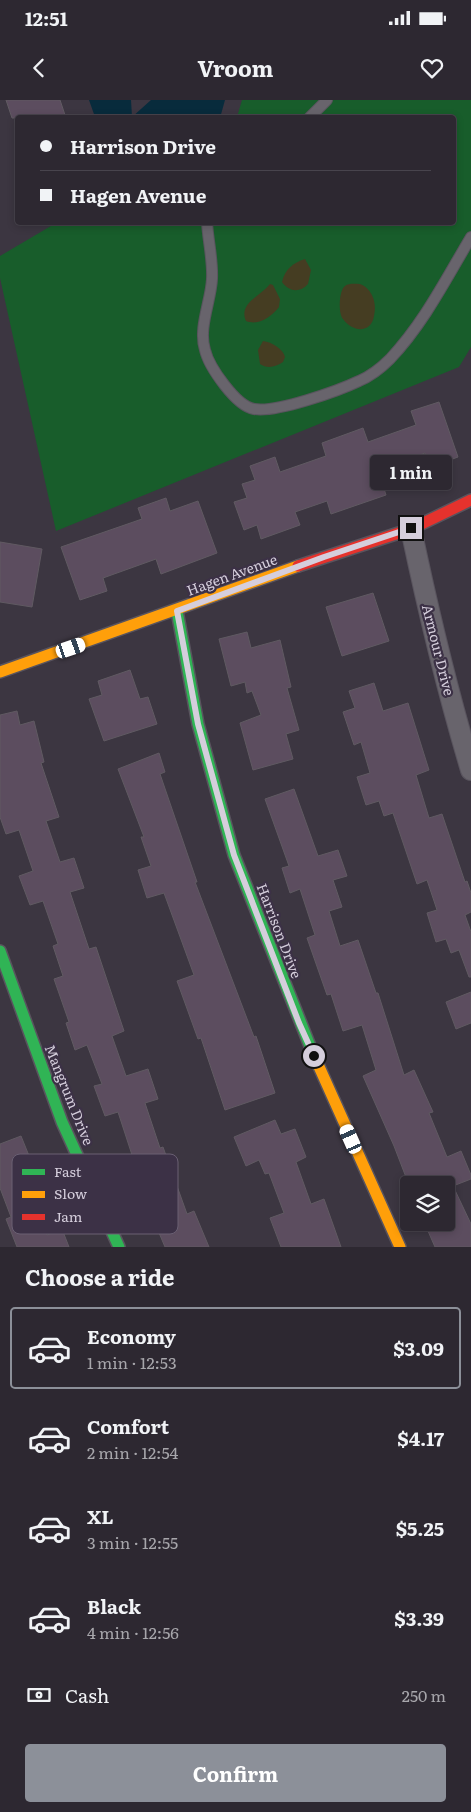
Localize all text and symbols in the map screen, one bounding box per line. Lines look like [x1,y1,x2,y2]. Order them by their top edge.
text: 12:51 [25,4,68,32]
text: Vroom [197,51,274,84]
icon: back [25,54,53,82]
icon: heart [418,54,446,82]
text: Harrison Drive [70,132,216,160]
text: Hagen Avenue [70,181,206,209]
callout: 1 min [370,456,452,490]
text: 1 min [390,460,432,484]
route end [400,517,422,539]
street label: Hagen Avenue [184,548,280,600]
street label: Armour Drive [418,602,460,697]
car [54,636,87,660]
street label: Harrison Drive [253,880,307,981]
street label: Mangrum Drive [41,1041,99,1148]
route start [303,1045,325,1067]
car [338,1122,363,1156]
legend [12,1154,178,1234]
text: Fast [54,1161,82,1181]
map controls [400,1176,455,1231]
button: layers [400,1176,455,1231]
text: Slow [54,1183,87,1203]
text: Jam [54,1206,83,1226]
text: Choose a ride [25,1260,174,1293]
text: Economy [87,1322,176,1350]
icon: car [27,1326,72,1371]
text: $3.09 [393,1334,444,1362]
text: 1 min · 12:53 [87,1350,177,1374]
text: Comfort [87,1412,169,1440]
icon: car [27,1416,72,1461]
text: $4.17 [397,1424,444,1452]
text: 2 min · 12:54 [87,1440,178,1464]
text: XL [87,1502,114,1530]
icon: car [27,1506,72,1551]
text: $5.25 [396,1514,444,1542]
text: 3 min · 12:55 [87,1530,178,1554]
text: Black [87,1592,141,1620]
icon: car [27,1596,72,1641]
text: $3.39 [394,1604,444,1632]
text: 4 min · 12:56 [87,1620,179,1644]
icon: cash [25,1681,53,1709]
text: Cash [65,1681,109,1709]
text: 250 m [402,1683,446,1707]
button: Confirm [25,1744,446,1802]

